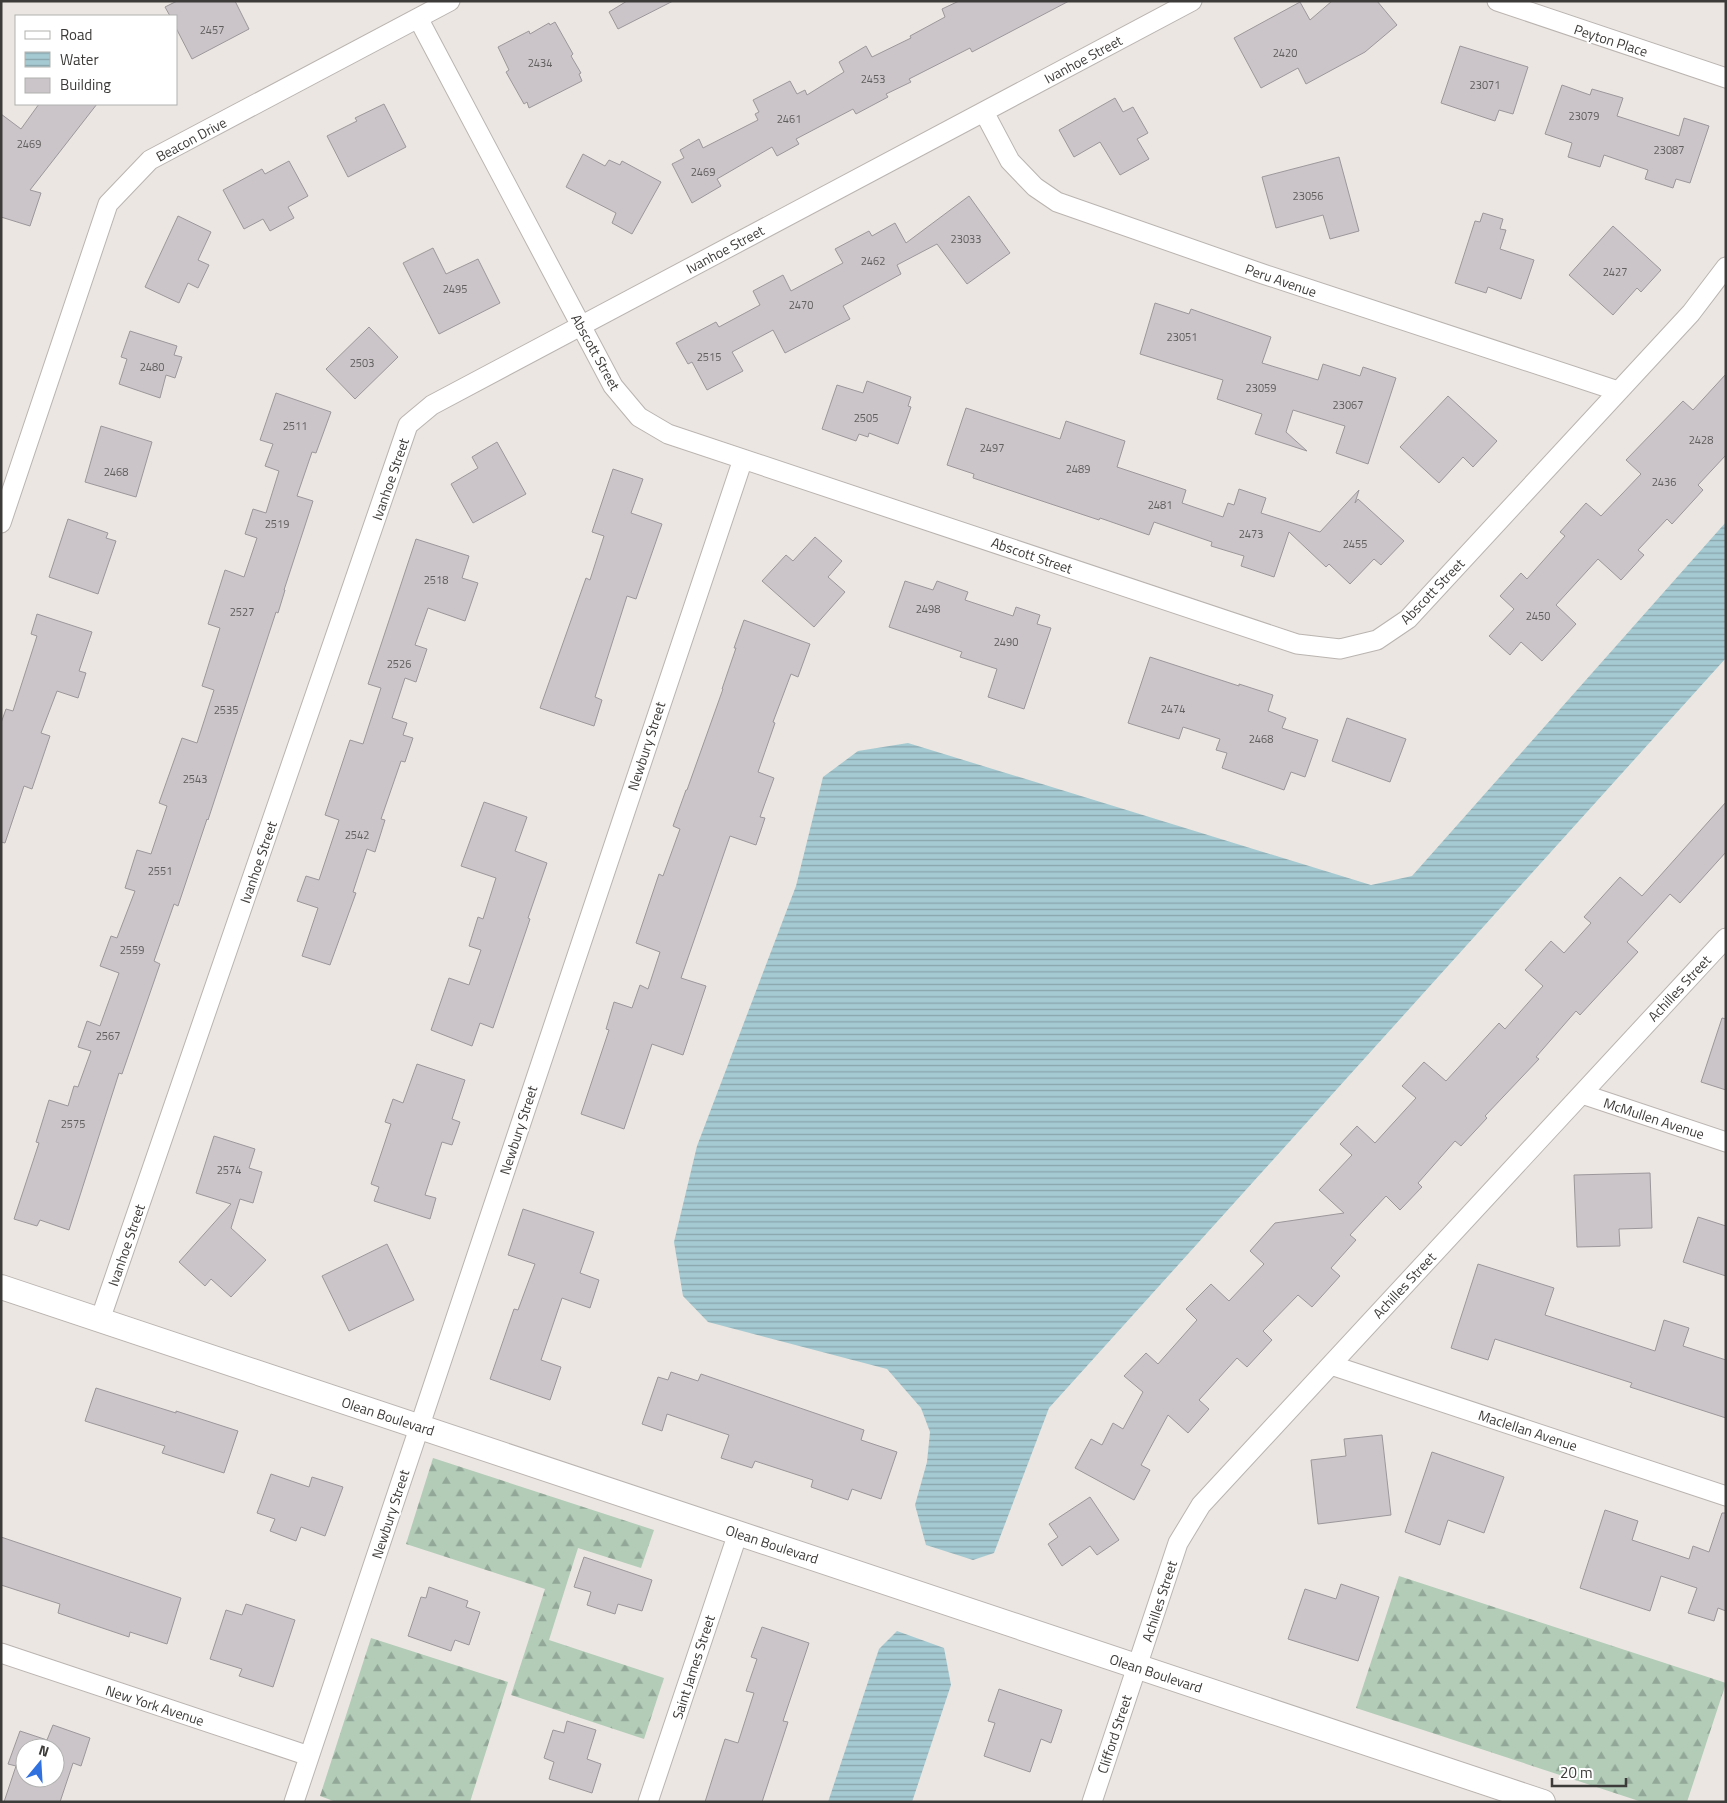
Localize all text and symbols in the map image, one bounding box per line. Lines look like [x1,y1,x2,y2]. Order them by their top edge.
legend [15,15,178,105]
street label: Peyton Place [1571,18,1651,62]
house number: 2457 [200,22,224,38]
text: Road [60,23,92,46]
street label: Ivanhoe Street [1040,30,1126,88]
house number: 2420 [1273,45,1297,61]
text: Water [60,48,99,71]
house number: 2434 [528,55,552,71]
house number: 2453 [861,71,885,87]
text: Building [60,73,111,96]
house number: 23071 [1470,77,1500,93]
house number: 23079 [1569,108,1599,124]
house number: 2461 [777,111,801,127]
street label: Beacon Drive [152,112,230,166]
house number: 2469 [17,136,41,152]
house number: 23087 [1654,142,1684,158]
house number: 2469 [691,164,715,180]
house number: 23056 [1293,188,1323,204]
street label: Ivanhoe Street [682,220,768,278]
house number: 23033 [951,231,981,247]
house number: 2462 [861,253,885,269]
street label: Peru Avenue [1242,258,1320,302]
house number: 2427 [1603,264,1627,280]
house number: 2495 [443,281,467,297]
house number: 2470 [789,297,813,313]
street label: Abscott Street [566,310,626,394]
house number: 23051 [1167,329,1197,345]
house number: 2515 [697,349,721,365]
house number: 2503 [350,355,374,371]
house number: 2480 [140,359,164,375]
house number: 23059 [1246,380,1276,396]
house number: 23067 [1333,397,1363,413]
house number: 2505 [854,410,878,426]
house number: 2511 [283,418,307,434]
house number: 2428 [1689,432,1713,448]
street label: Ivanhoe Street [366,435,414,523]
house number: 2497 [980,440,1004,456]
house number: 2489 [1066,461,1090,477]
house number: 2468 [104,464,128,480]
house number: 2436 [1652,474,1676,490]
house number: 2481 [1148,497,1172,513]
house number: 2519 [265,516,289,532]
house number: 2473 [1239,526,1263,542]
street label: Abscott Street [989,531,1075,579]
house number: 2455 [1343,536,1367,552]
street label: Abscott Street [1395,553,1469,629]
house number: 2518 [424,572,448,588]
house number: 2498 [916,601,940,617]
house number: 2527 [230,604,254,620]
house number: 2450 [1526,608,1550,624]
house number: 2490 [994,634,1018,650]
house number: 2526 [387,656,411,672]
street label: Newbury Street [622,699,670,793]
house number: 2474 [1161,701,1185,717]
house number: 2535 [214,702,238,718]
house number: 2468 [1249,731,1273,747]
house number: 2543 [183,771,207,787]
street label: Ivanhoe Street [234,818,282,906]
house number: 2542 [345,827,369,843]
house number: 2551 [148,863,172,879]
house number: 2559 [120,942,144,958]
street label: Achilles Street [1643,950,1715,1026]
house number: 2567 [96,1028,120,1044]
street label: Newbury Street [494,1083,542,1177]
street label: McMullen Avenue [1601,1092,1707,1144]
house number: 2575 [61,1116,85,1132]
house number: 2574 [217,1162,241,1178]
street label: Ivanhoe Street [102,1201,150,1289]
street label: Achilles Street [1368,1247,1440,1323]
street label: Olean Boulevard [339,1391,437,1441]
street label: Maclellan Avenue [1476,1404,1580,1456]
street label: Newbury Street [366,1467,414,1561]
street label: Olean Boulevard [723,1519,821,1569]
street label: Achilles Street [1136,1558,1182,1644]
street label: Saint James Street [666,1612,720,1722]
street label: Olean Boulevard [1107,1648,1205,1698]
street label: New York Avenue [103,1679,207,1731]
street label: Clifford Street [1091,1692,1137,1776]
north arrow [15,1738,65,1788]
text: N [36,1739,52,1762]
scale bar [1552,1756,1626,1788]
text: 20 m [1560,1761,1593,1784]

